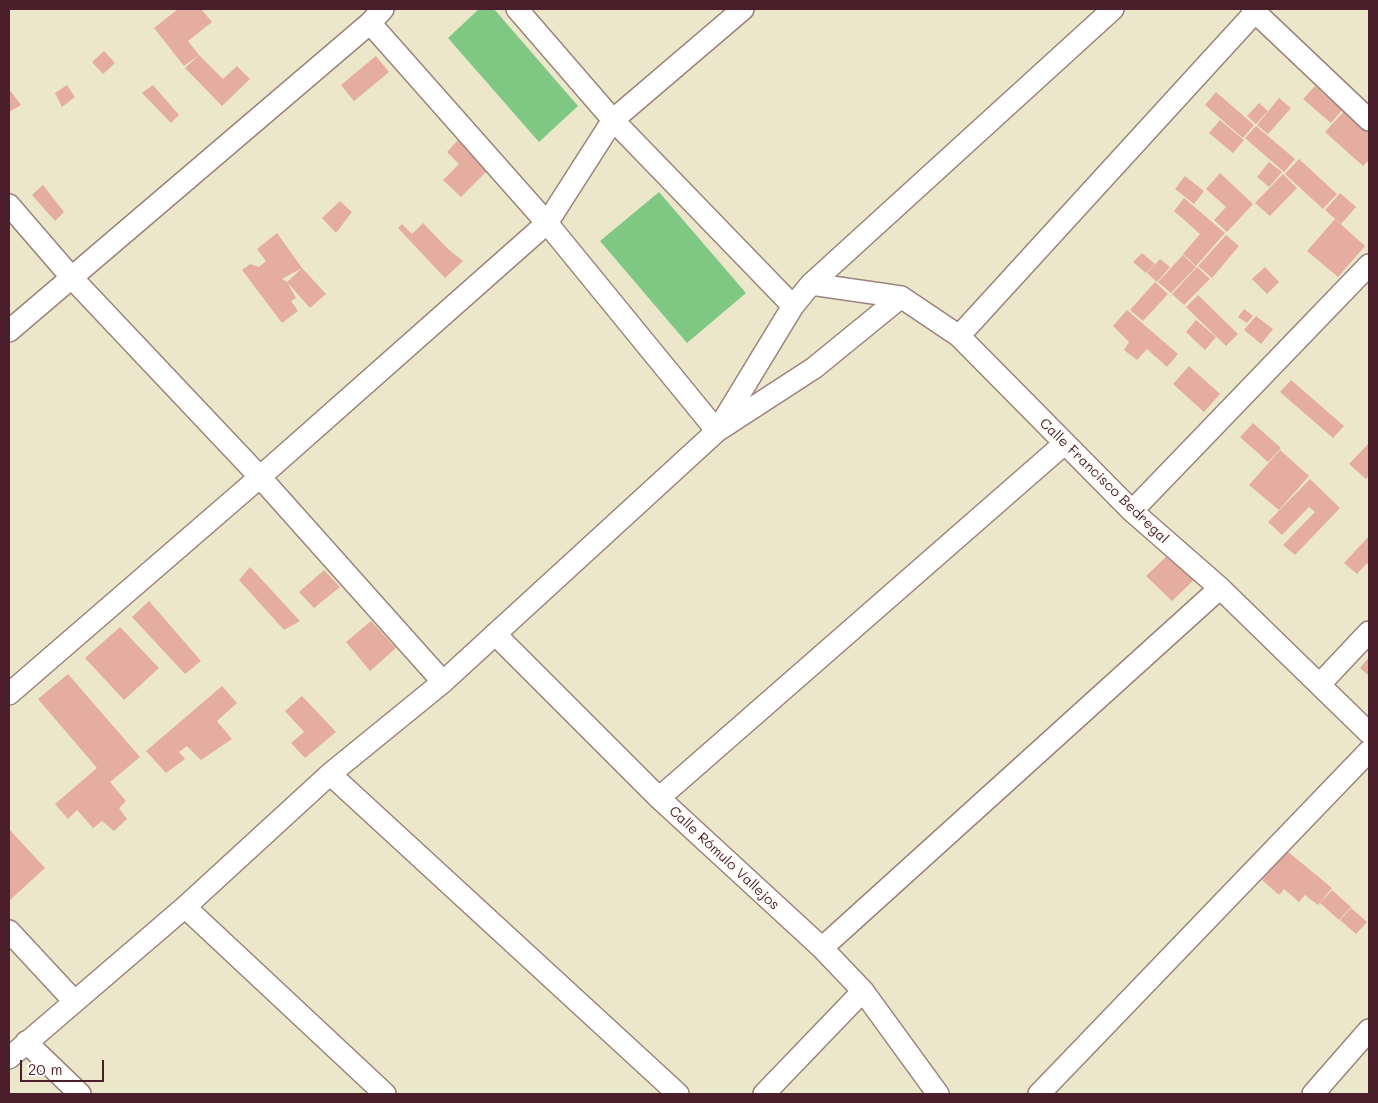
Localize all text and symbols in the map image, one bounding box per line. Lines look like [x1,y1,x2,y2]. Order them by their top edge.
street label: Calle Francisco Bedregal [1036,415,1172,547]
street label: Calle Rómulo Vallejos [665,803,783,913]
scale bar [22,1050,106,1082]
text: 20 m [28,1059,62,1079]

